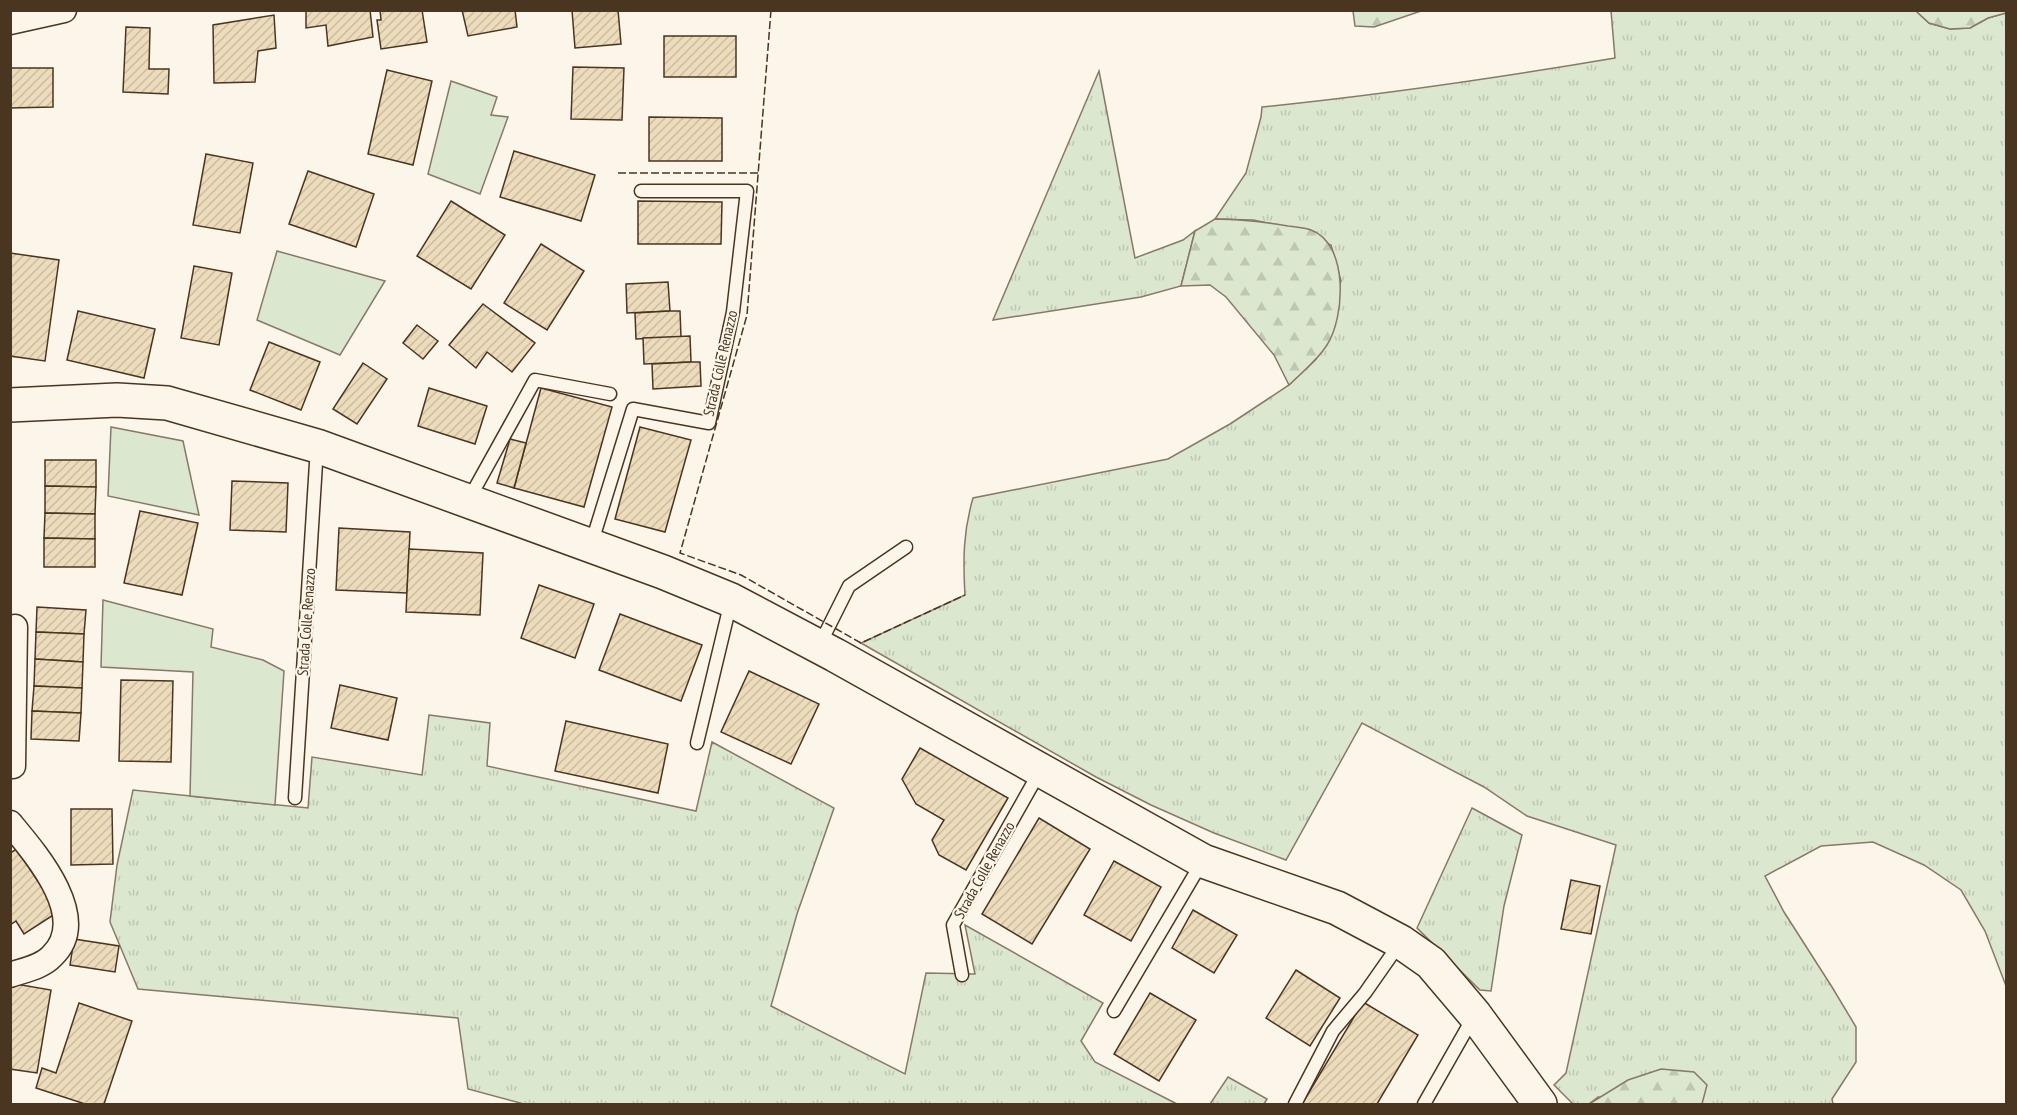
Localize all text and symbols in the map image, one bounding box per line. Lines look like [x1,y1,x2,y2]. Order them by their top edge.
street label: Strada Colle Renazzo [699,308,741,418]
street label: Strada Colle Renazzo [293,567,319,677]
street label: Strada Colle Renazzo [949,818,1019,922]

